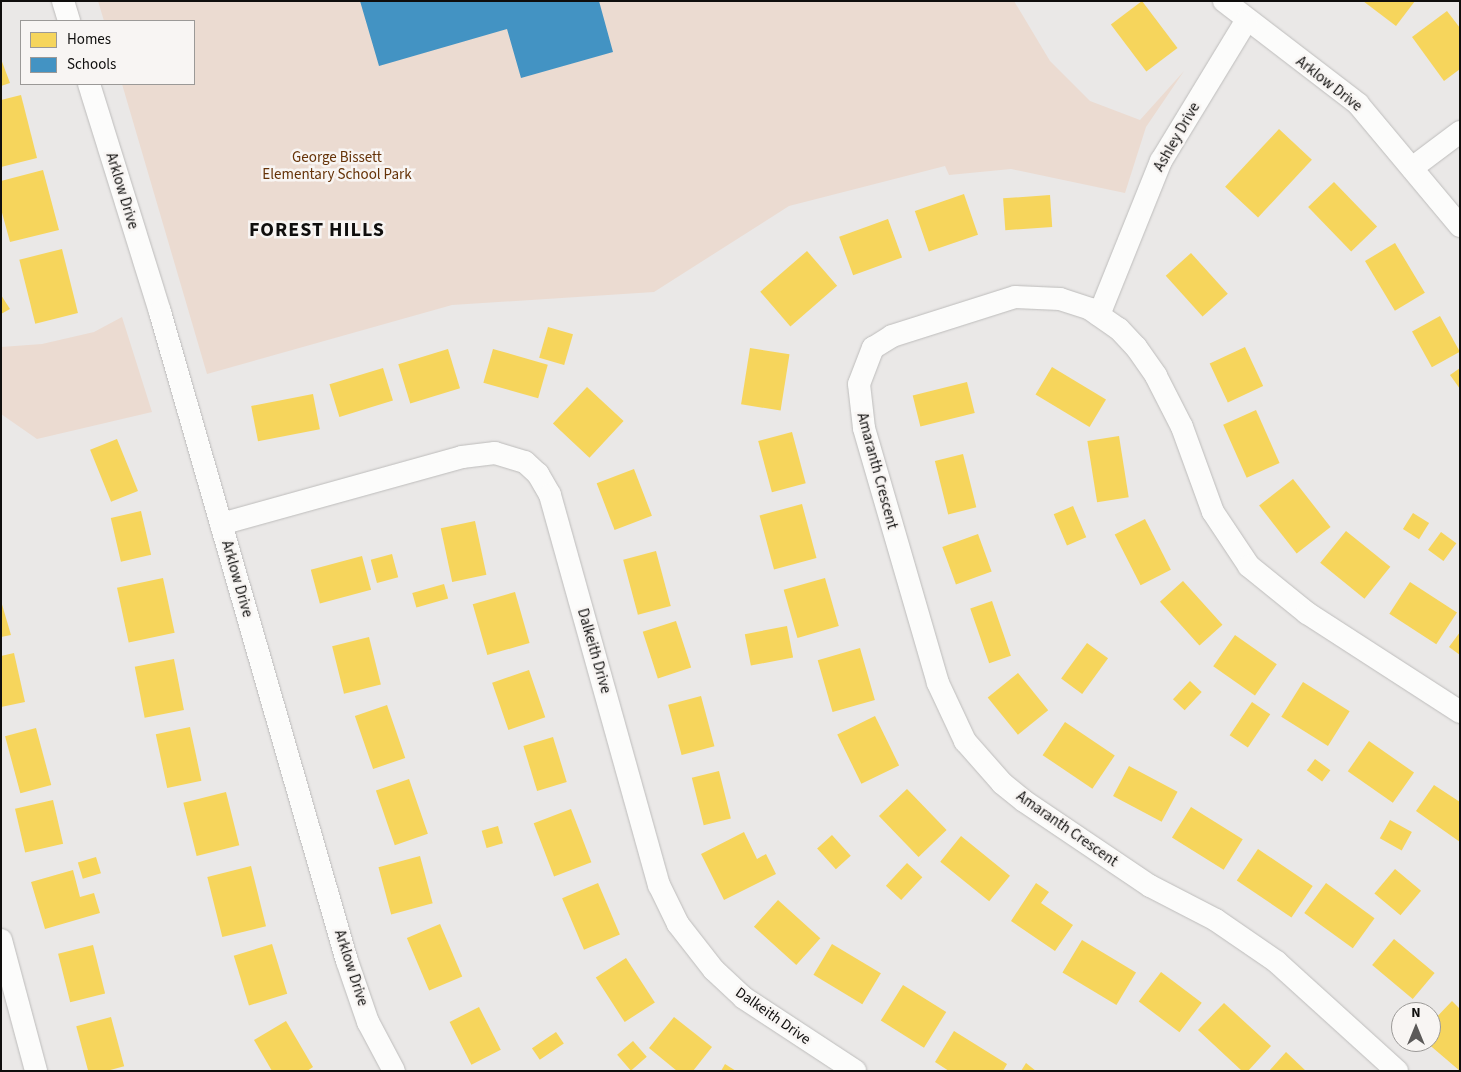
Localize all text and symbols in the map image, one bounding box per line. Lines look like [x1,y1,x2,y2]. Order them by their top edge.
legend [20,20,195,85]
text: Homes [67,29,111,50]
street label: Arklow Drive [1292,53,1366,115]
text: Schools [67,54,116,75]
street label: Ashley Drive [1150,99,1204,175]
park label: George Bissett Elementary School Park [262,148,412,183]
street label: Arklow Drive [102,151,142,231]
district label: FOREST HILLS [248,218,386,242]
street label: Amaranth Crescent [853,411,901,531]
street label: Arklow Drive [217,539,257,619]
street label: Dalkeith Drive [573,606,615,696]
street label: Amaranth Crescent [1013,787,1121,871]
street label: Arklow Drive [330,928,372,1008]
street label: Dalkeith Drive [732,983,814,1049]
north arrow [1391,1002,1441,1052]
text: N [1411,1003,1421,1023]

